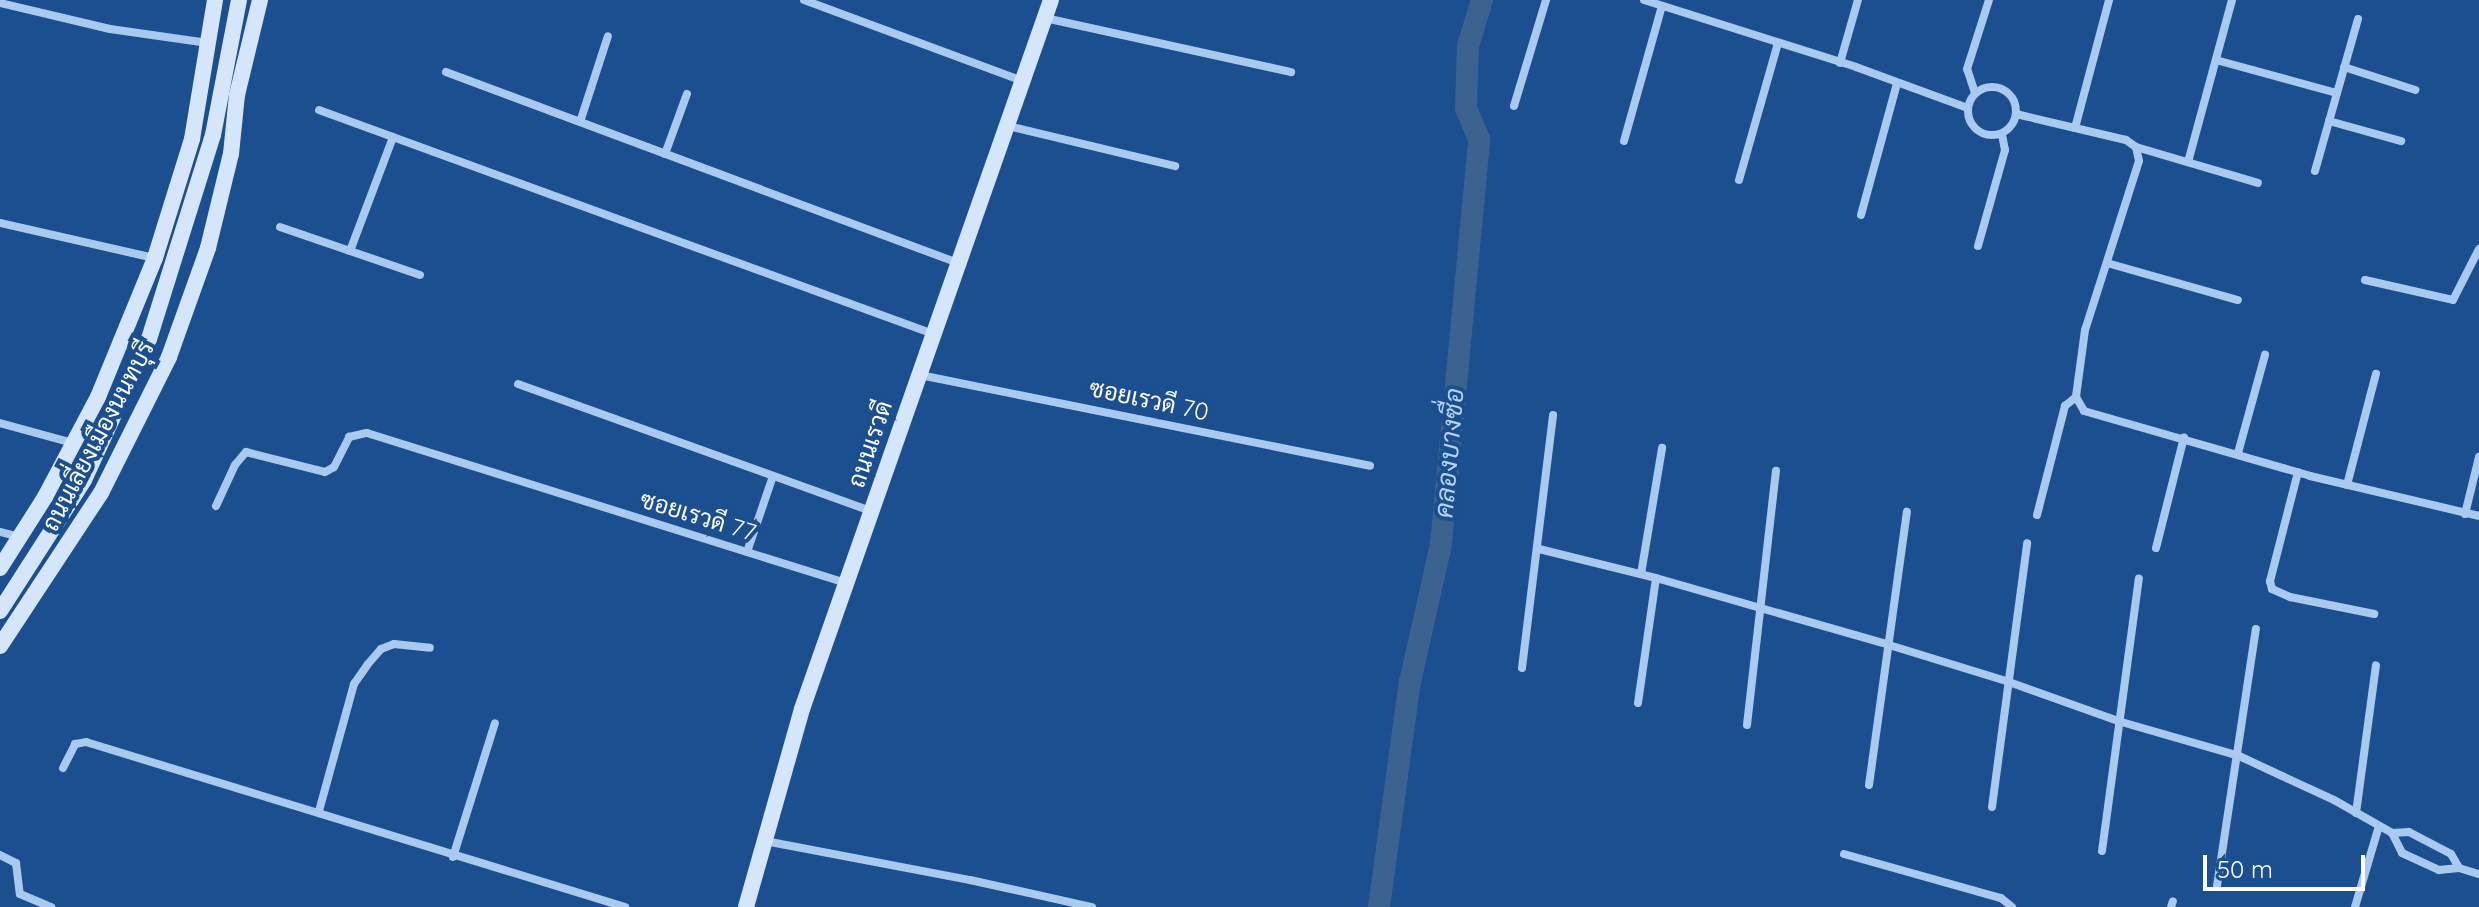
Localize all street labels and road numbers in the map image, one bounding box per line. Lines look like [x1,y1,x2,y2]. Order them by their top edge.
street label: ถนนเลี่ยงเมืองนนทบุรี [36,336,160,536]
street label: ซอยเรวดี 70 [1087,373,1211,427]
street label: ถนนเรวดี [842,397,898,491]
street label: ซอยเรวดี 77 [637,485,759,547]

